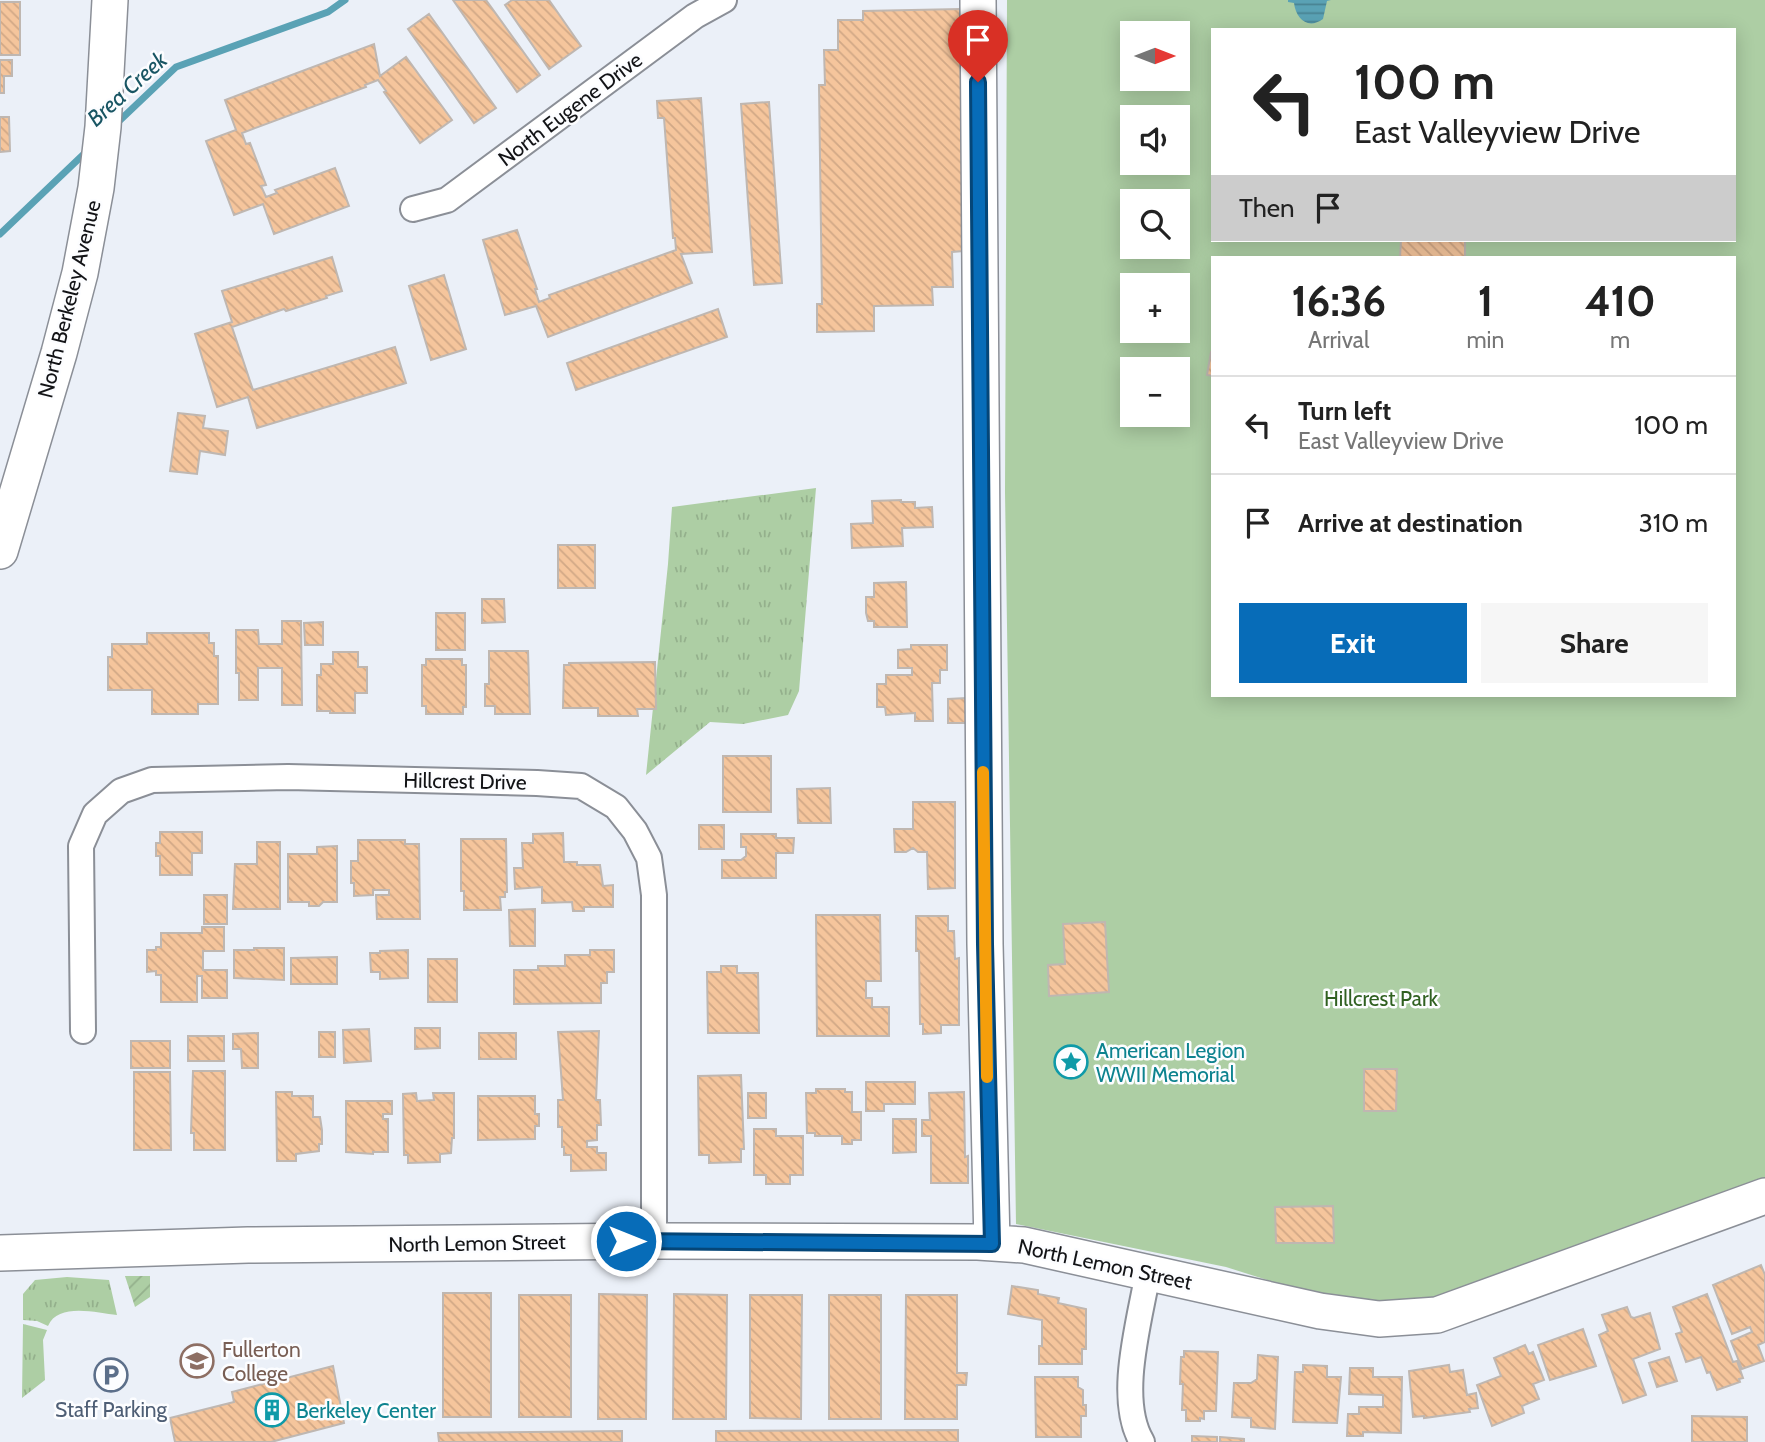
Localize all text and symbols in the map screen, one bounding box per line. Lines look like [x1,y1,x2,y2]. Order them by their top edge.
pin [948,10,1008,82]
icon: arrive [959,21,997,59]
north arrow [1120,21,1190,91]
map controls [1120,21,1190,427]
water label: Brea Creek [81,45,174,132]
street label: North Eugene Drive [493,47,647,171]
text: 100 m [1354,52,1495,111]
icon: left [1239,56,1330,147]
button: sound [1120,105,1190,175]
text: East Valleyview Drive [1354,112,1640,151]
button: search [1120,189,1190,259]
icon: arrive [1309,189,1347,227]
text: Then [1239,192,1295,224]
street label: North Berkeley Avenue [32,197,106,400]
button: + [1120,273,1190,343]
text: 16:36 [1291,275,1386,327]
text: 1 [1478,275,1493,327]
text: 410 [1585,275,1656,327]
text: Arrival [1308,326,1369,354]
text: min [1466,326,1504,354]
text: m [1610,326,1630,354]
button: − [1120,357,1190,427]
text: Turn left [1298,395,1391,427]
icon: left [1239,406,1277,444]
text: 100 m [1635,409,1708,441]
text: East Valleyview Drive [1298,427,1504,455]
icon: arrive [1239,504,1277,542]
text: Arrive at destination [1298,507,1523,539]
text: 310 m [1639,507,1708,539]
button: Exit [1239,603,1467,683]
button: Share [1481,603,1708,683]
street label: Hillcrest Drive [403,767,527,795]
park label: Hillcrest Park [1324,986,1439,1011]
place label: American Legion WWII Memorial [1096,1038,1245,1087]
place icon: American Legion WWII Memorial [1052,1043,1090,1081]
position arrow [589,1204,663,1278]
street label: North Lemon Street [388,1229,566,1257]
street label: North Lemon Street [1016,1233,1194,1295]
place label: Fullerton College [222,1337,301,1386]
school or university icon: Fullerton College [178,1342,216,1380]
parking icon: Staff Parking [92,1356,130,1394]
building icon: Berkeley Center [253,1391,291,1429]
place label: Staff Parking [55,1397,168,1422]
place label: Berkeley Center [296,1398,436,1423]

